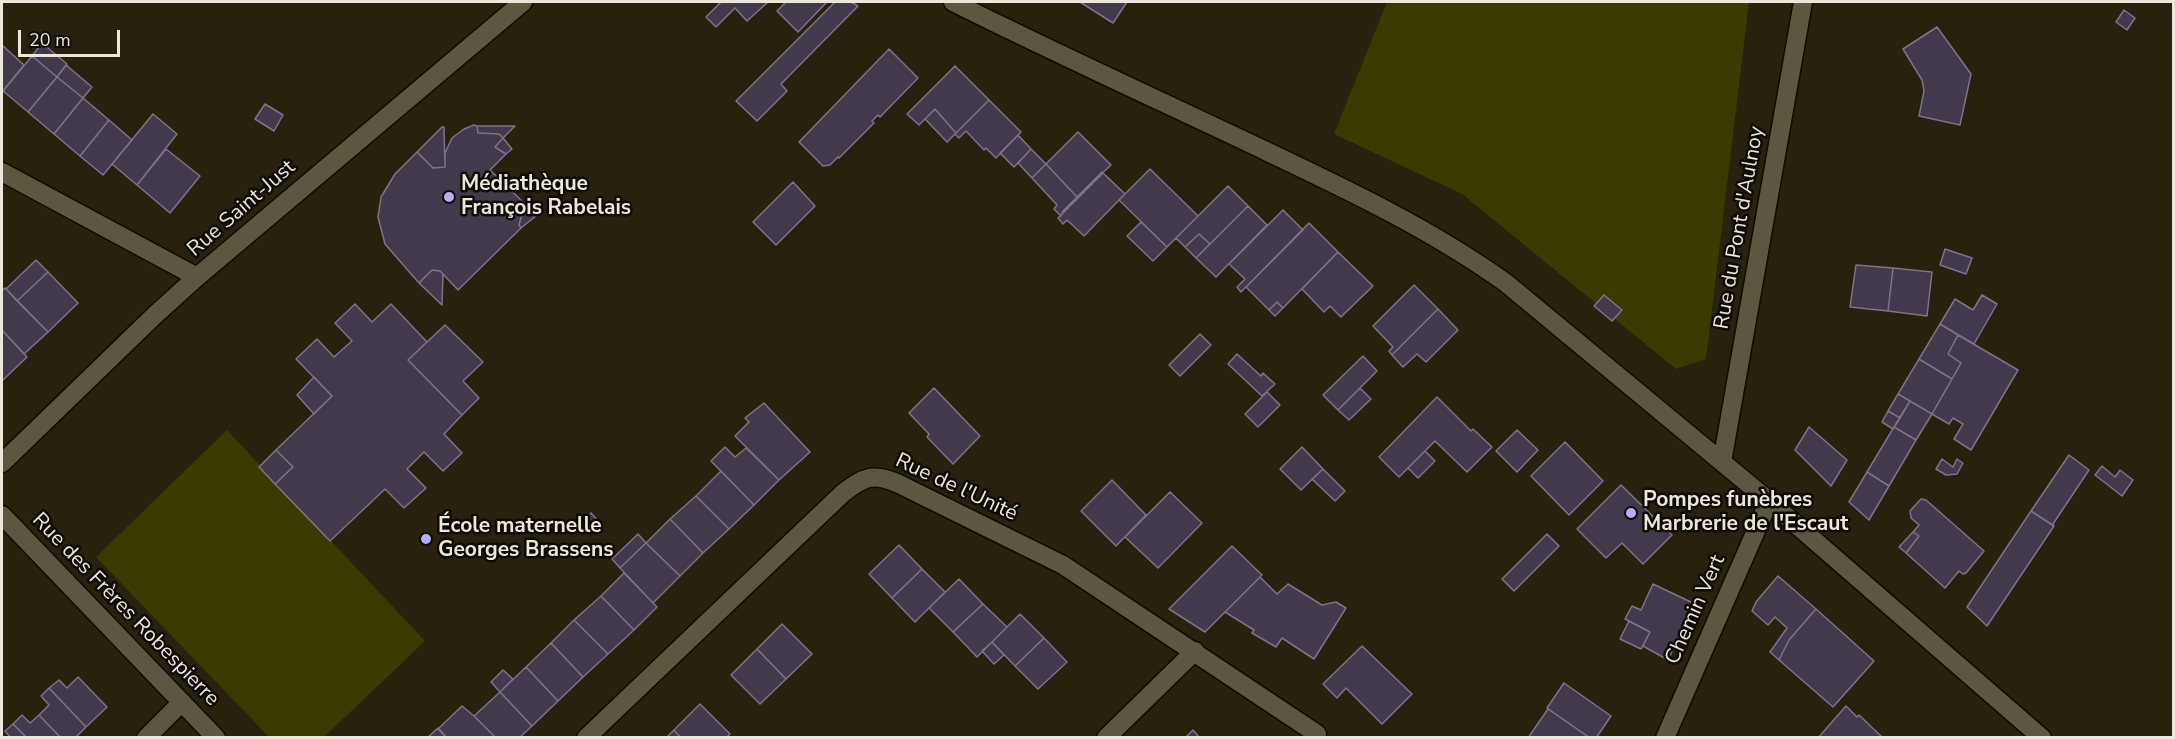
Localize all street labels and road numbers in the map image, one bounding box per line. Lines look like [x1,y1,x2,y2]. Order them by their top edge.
street label: Rue du Pont d'Aulnoy [1710,125,1770,331]
street label: Rue Saint-Just [183,155,301,263]
street label: Rue de l'Unité [891,449,1021,527]
street label: Rue des Frères Robespierre [26,508,224,712]
street label: Chemin Vert [1661,551,1731,669]

